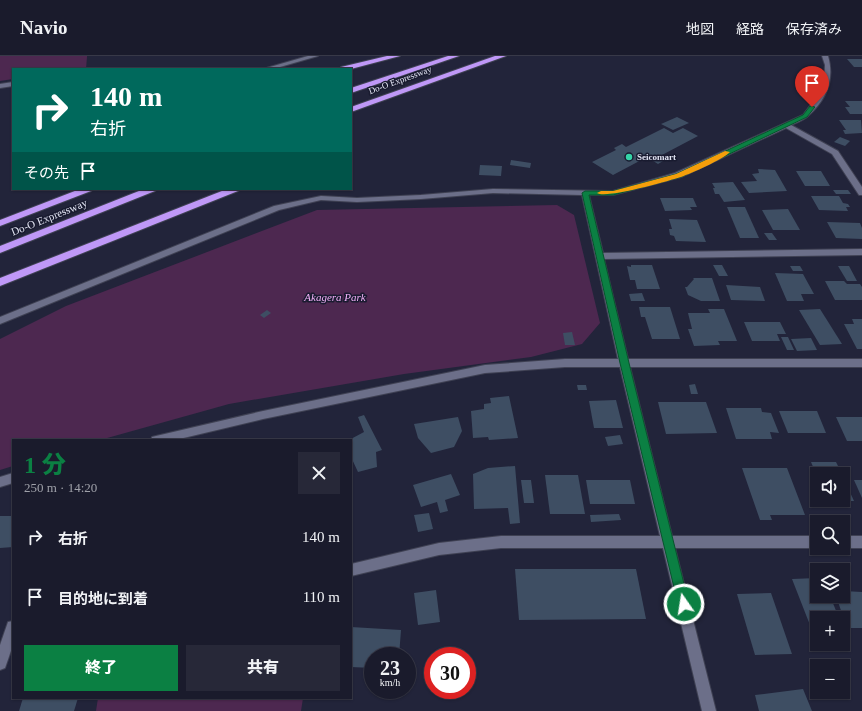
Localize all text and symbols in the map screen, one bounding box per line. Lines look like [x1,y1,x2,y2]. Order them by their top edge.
text: Navio [20,17,68,38]
text: 地図 [686,22,714,37]
text: 経路 [736,22,764,37]
text: 保存済み [786,22,842,37]
street label: Do-O Expressway [367,64,433,96]
pin [795,66,829,107]
icon: arrive [801,72,823,94]
text: 140 m [90,81,162,112]
icon: right [24,84,76,136]
text: 右折 [90,119,126,139]
marker: Seicomart [624,152,634,162]
place label: Seicomart [637,152,676,162]
icon: arrive [77,160,99,182]
text: その先 [24,165,69,181]
street label: Do-O Expressway [9,196,89,238]
park label: Akagera Park [303,291,367,303]
text: 1 分 [24,452,66,478]
button: close [298,452,340,494]
map controls [810,467,850,699]
button: sound [810,467,850,507]
text: 250 m · 14:20 [24,480,97,495]
button: search [810,515,850,555]
icon: right [24,526,46,548]
text: 140 m [302,529,340,545]
text: 右折 [58,531,88,547]
button: layers [810,563,850,603]
position arrow [663,583,705,625]
icon: arrive [24,586,46,608]
text: 110 m [303,589,340,605]
text: 目的地に到着 [58,591,148,607]
button: + [810,611,850,651]
button: 終了 [24,645,178,691]
button: 共有 [186,645,340,691]
speed limit sign: 30 [424,647,476,699]
text: 23 [380,657,400,679]
button: − [810,659,850,699]
text: km/h [380,677,400,688]

